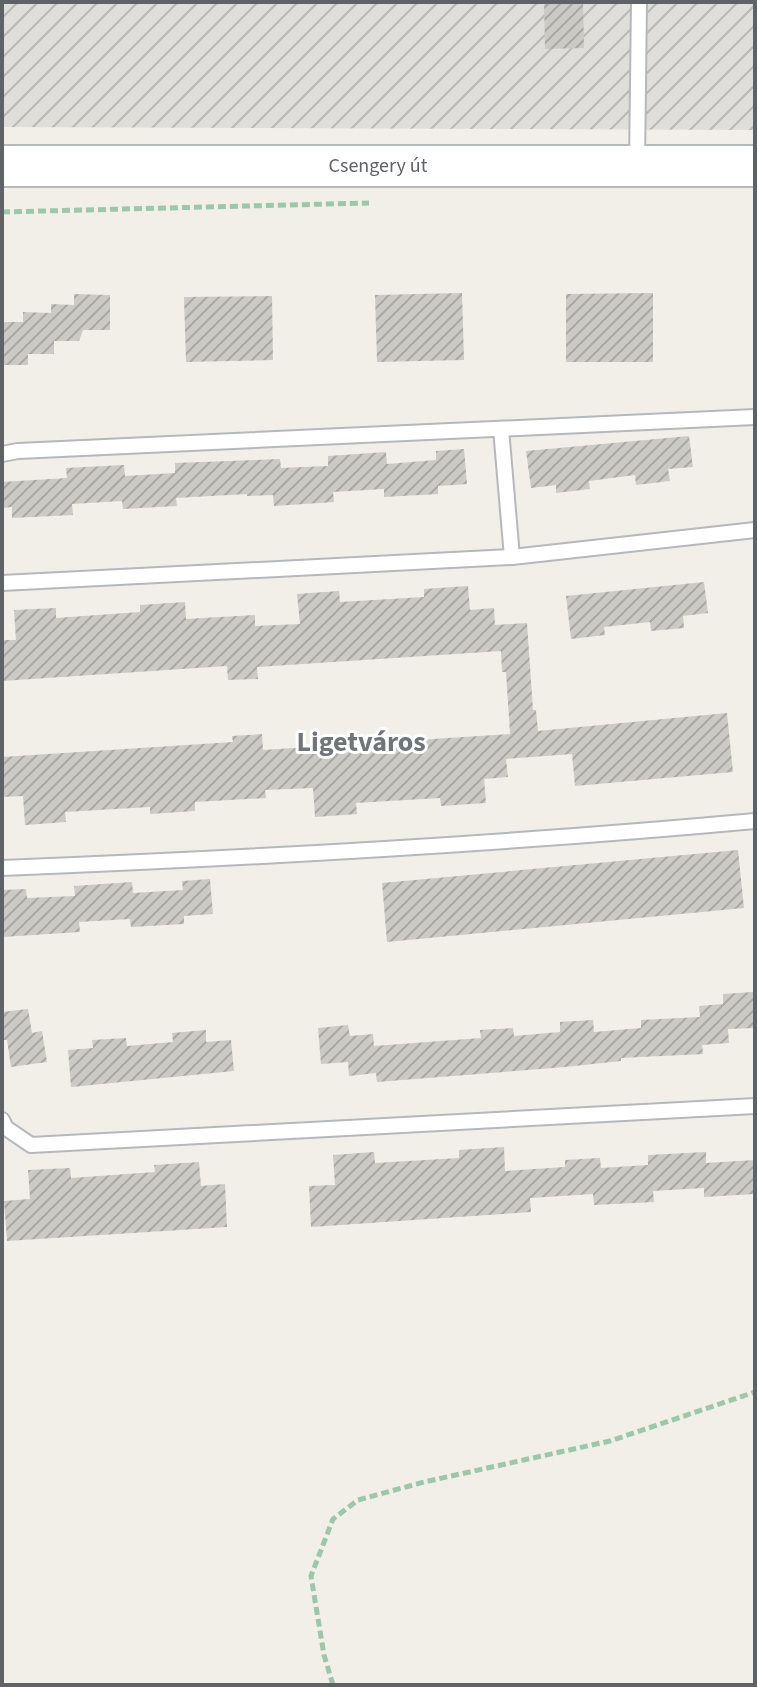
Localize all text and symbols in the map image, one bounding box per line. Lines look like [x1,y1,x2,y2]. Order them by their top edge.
street label: Csengery út [329,152,428,180]
district label: Ligetváros [296,722,426,762]

